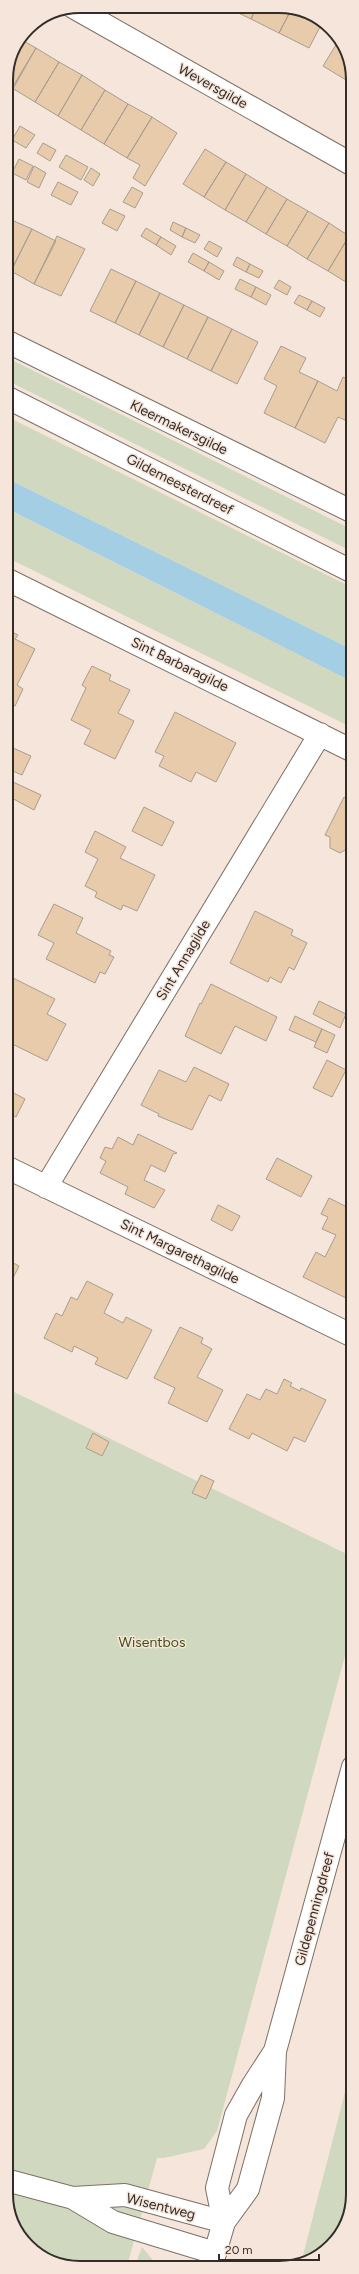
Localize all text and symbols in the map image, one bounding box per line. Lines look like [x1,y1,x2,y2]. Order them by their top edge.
street label: Weversgilde [175,60,251,113]
street label: Kleermakersgilde [127,396,231,459]
street label: Gildemeesterdreef [124,450,237,519]
street label: Sint Barbaragilde [128,633,232,696]
street label: Sint Annagilde [153,917,214,1004]
street label: Sint Margarethagilde [117,1215,242,1288]
park label: Wisentbos [119,1634,185,1651]
street label: Gildepenningdreef [291,1850,338,1968]
street label: Wisentweg [125,2190,197,2223]
scale bar [219,2236,319,2262]
text: 20 m [225,2243,253,2257]

